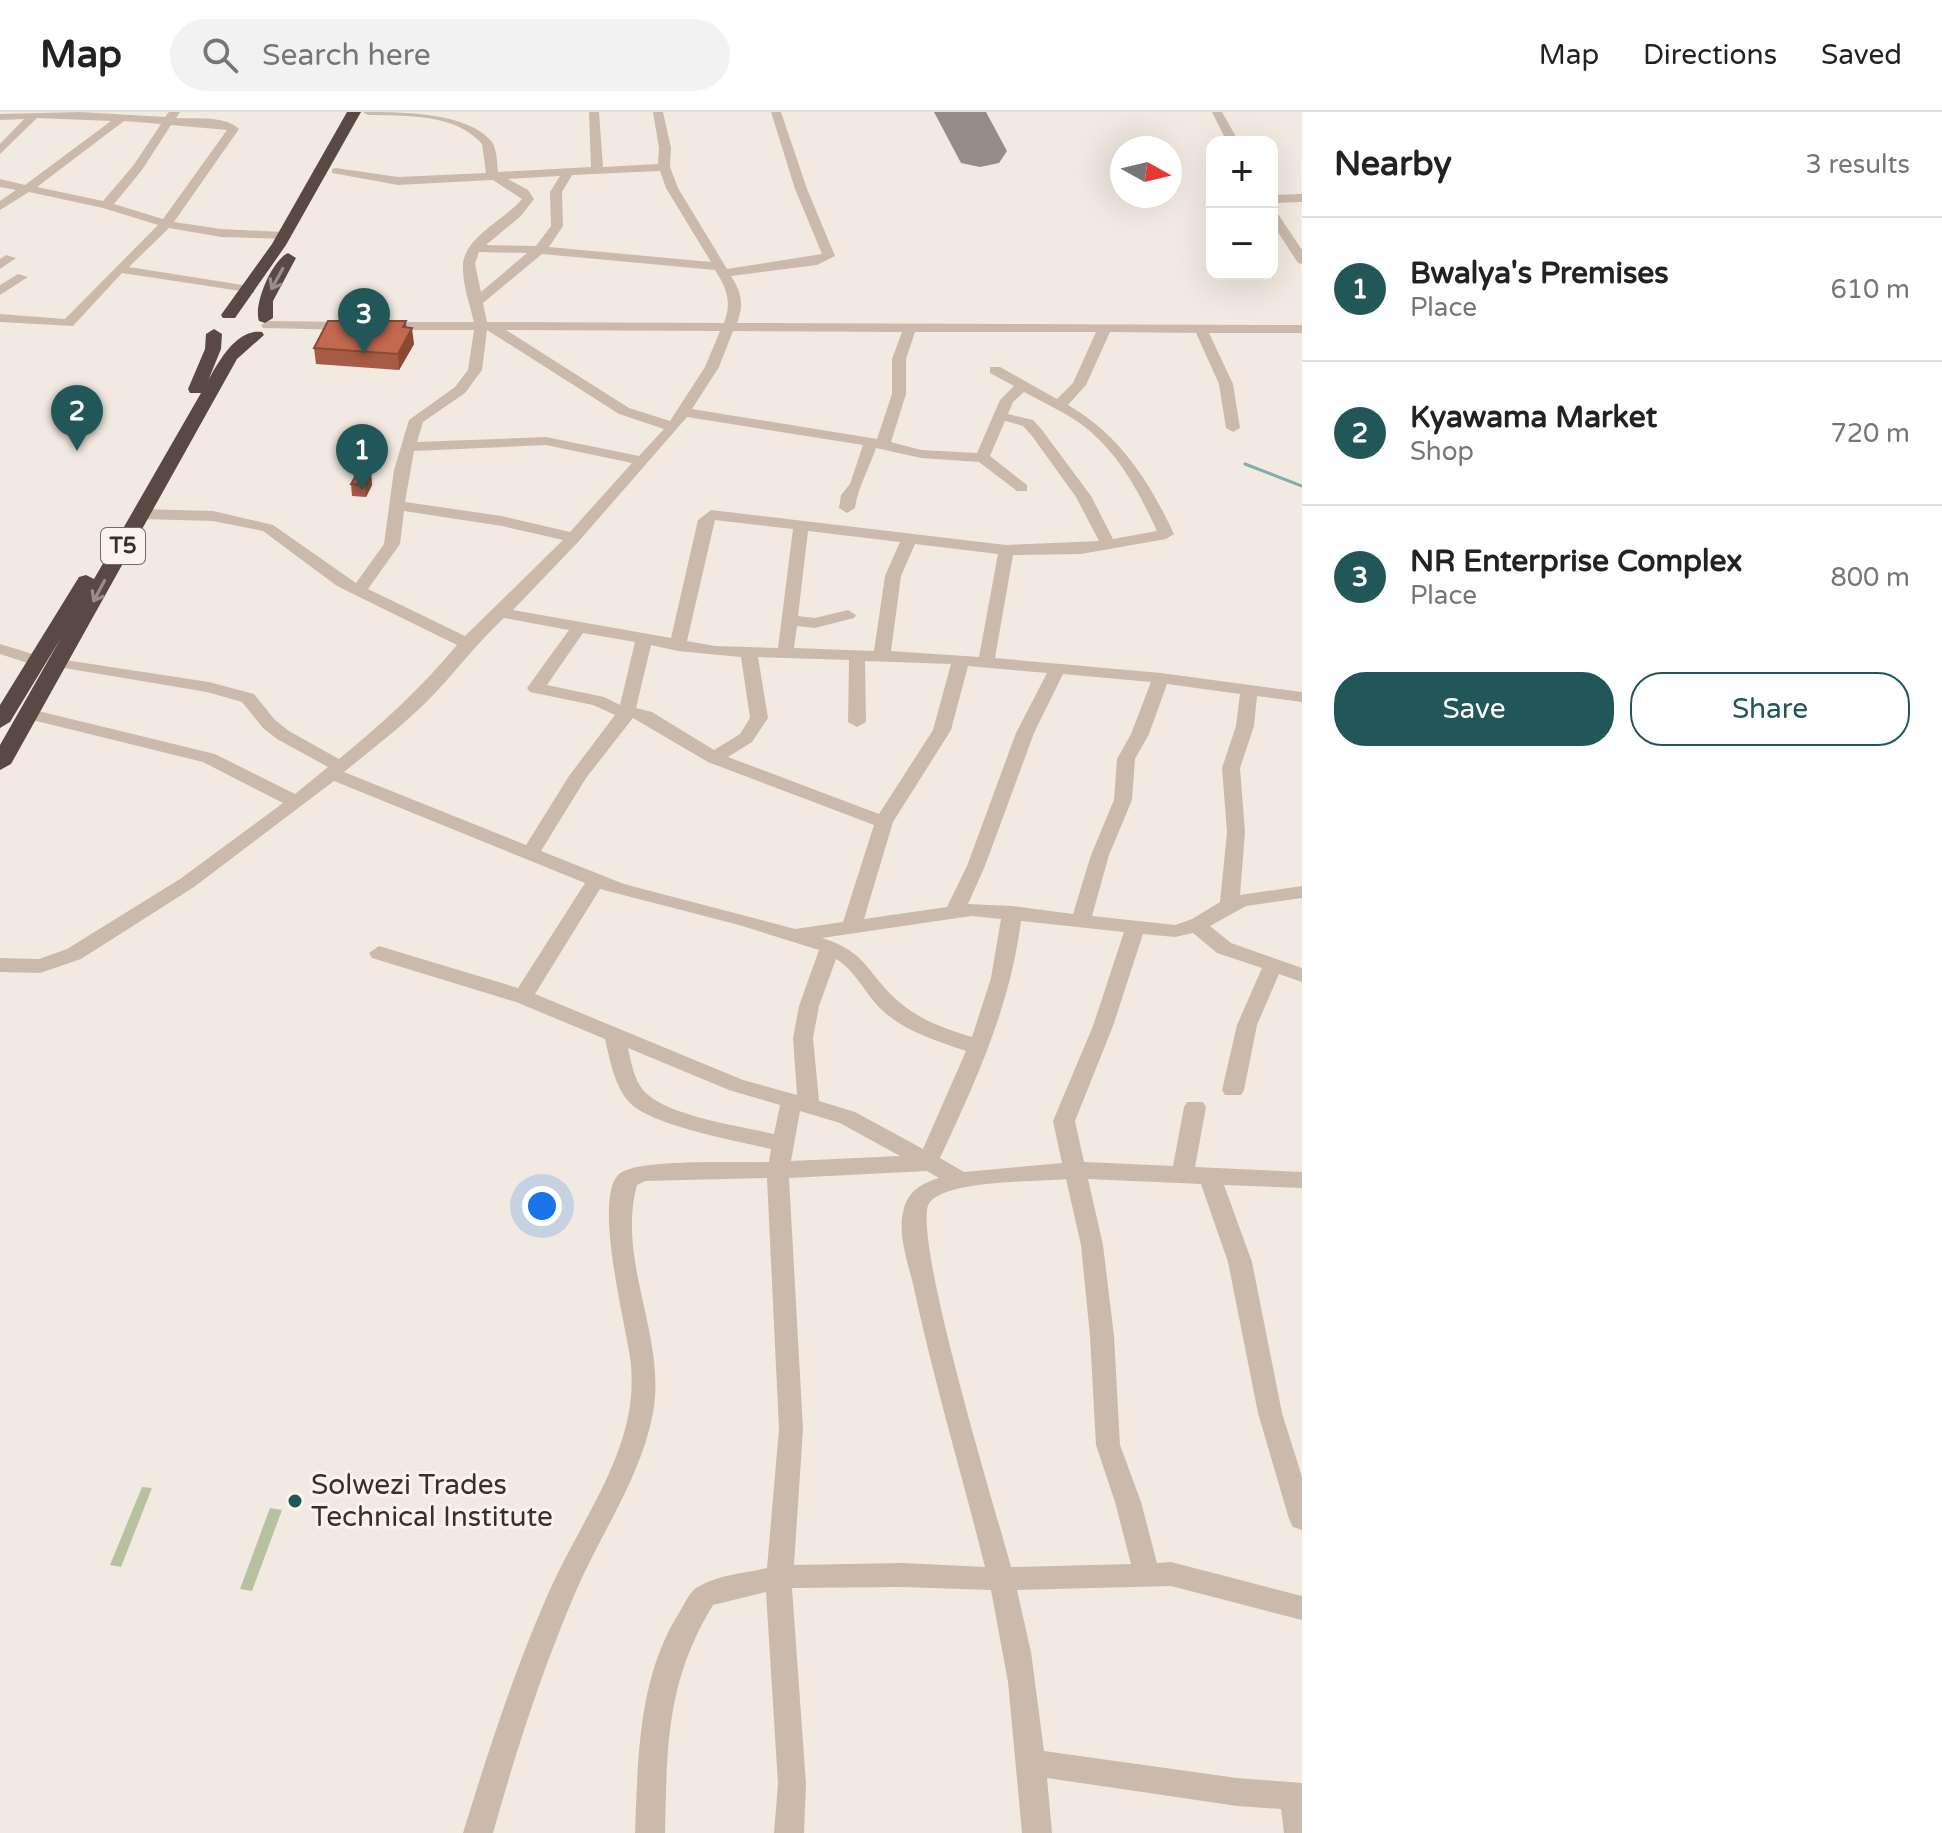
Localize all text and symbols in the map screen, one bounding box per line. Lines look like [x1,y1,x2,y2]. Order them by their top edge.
search box [170,19,730,91]
text: Map [40,32,122,78]
icon: search [198,33,242,77]
text: Search here [262,37,431,74]
text: Map [1539,38,1599,72]
text: Directions [1643,38,1777,72]
text: Saved [1821,38,1902,72]
north arrow [1110,136,1182,208]
map controls [1206,136,1278,280]
button: + [1206,136,1278,208]
text: Nearby [1334,144,1452,185]
text: 3 results [1805,149,1910,180]
button: − [1206,208,1278,280]
text: Bwalya's Premises [1410,255,1669,292]
one-way arrow [268,266,284,290]
text: 1 [1352,274,1368,305]
text: 610 m [1830,274,1910,305]
pin: 3 [338,288,390,354]
text: Place [1410,292,1477,323]
pin: 2 [51,385,103,451]
text: Kyawama Market [1410,399,1657,436]
text: 2 [1352,418,1368,449]
text: 720 m [1830,418,1910,449]
pin: 1 [336,424,388,490]
text: Shop [1410,436,1474,467]
road number: T5 [101,528,145,564]
text: NR Enterprise Complex [1410,543,1742,580]
text: 3 [1352,562,1368,593]
text: 800 m [1830,562,1910,593]
one-way arrow [91,578,107,602]
text: Place [1410,580,1477,611]
button: Save [1334,672,1614,746]
button: Share [1630,672,1910,746]
your location [522,1186,562,1226]
place label: Solwezi Trades Technical Institute [311,1468,553,1534]
marker: Solwezi Trades Technical Institute [286,1492,304,1510]

